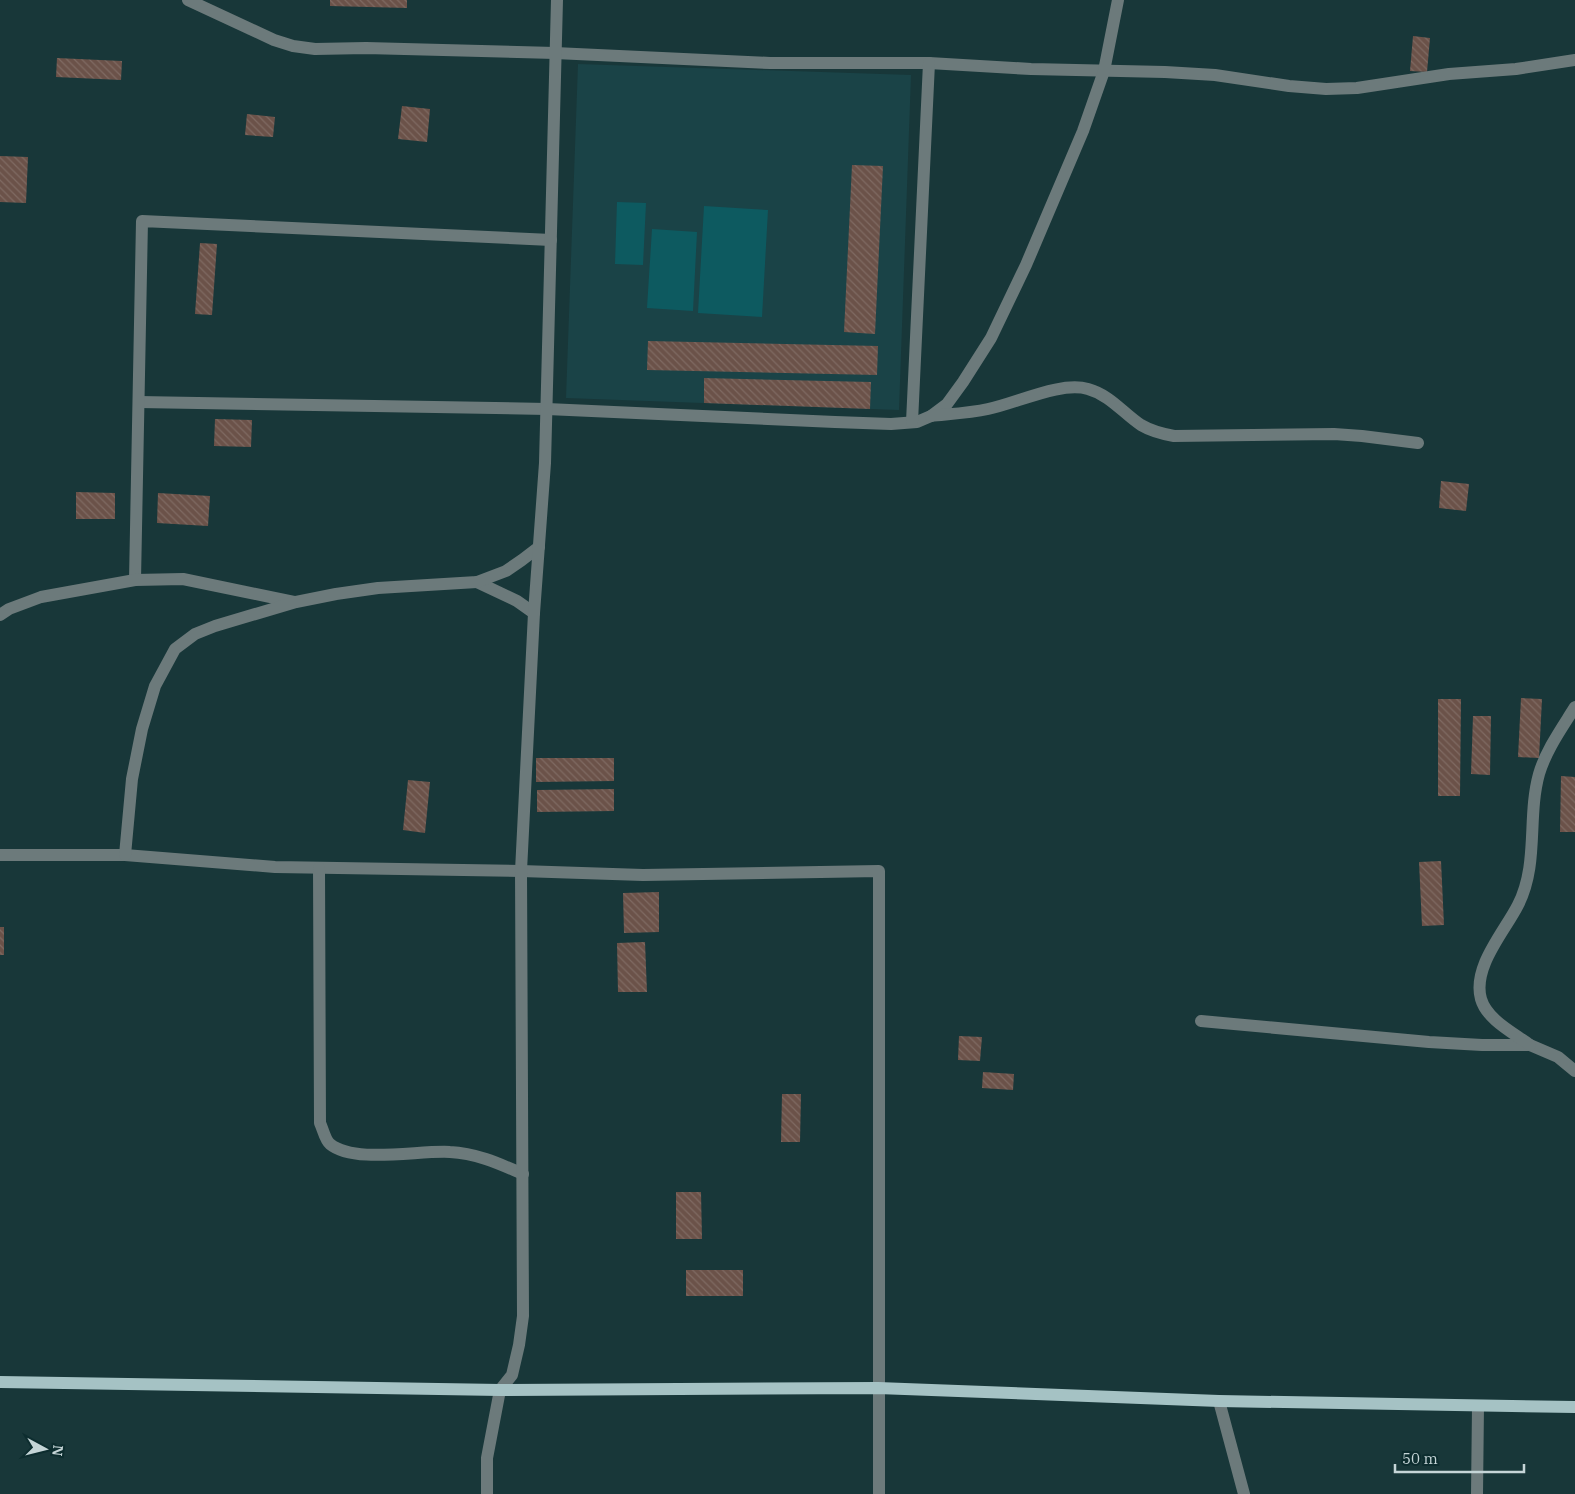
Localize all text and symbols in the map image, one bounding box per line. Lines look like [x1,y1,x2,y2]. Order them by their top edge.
north arrow [20,1424,70,1474]
scale bar [1395,1442,1524,1474]
text: N [48,1444,68,1457]
text: 50 m [1402,1449,1438,1468]

